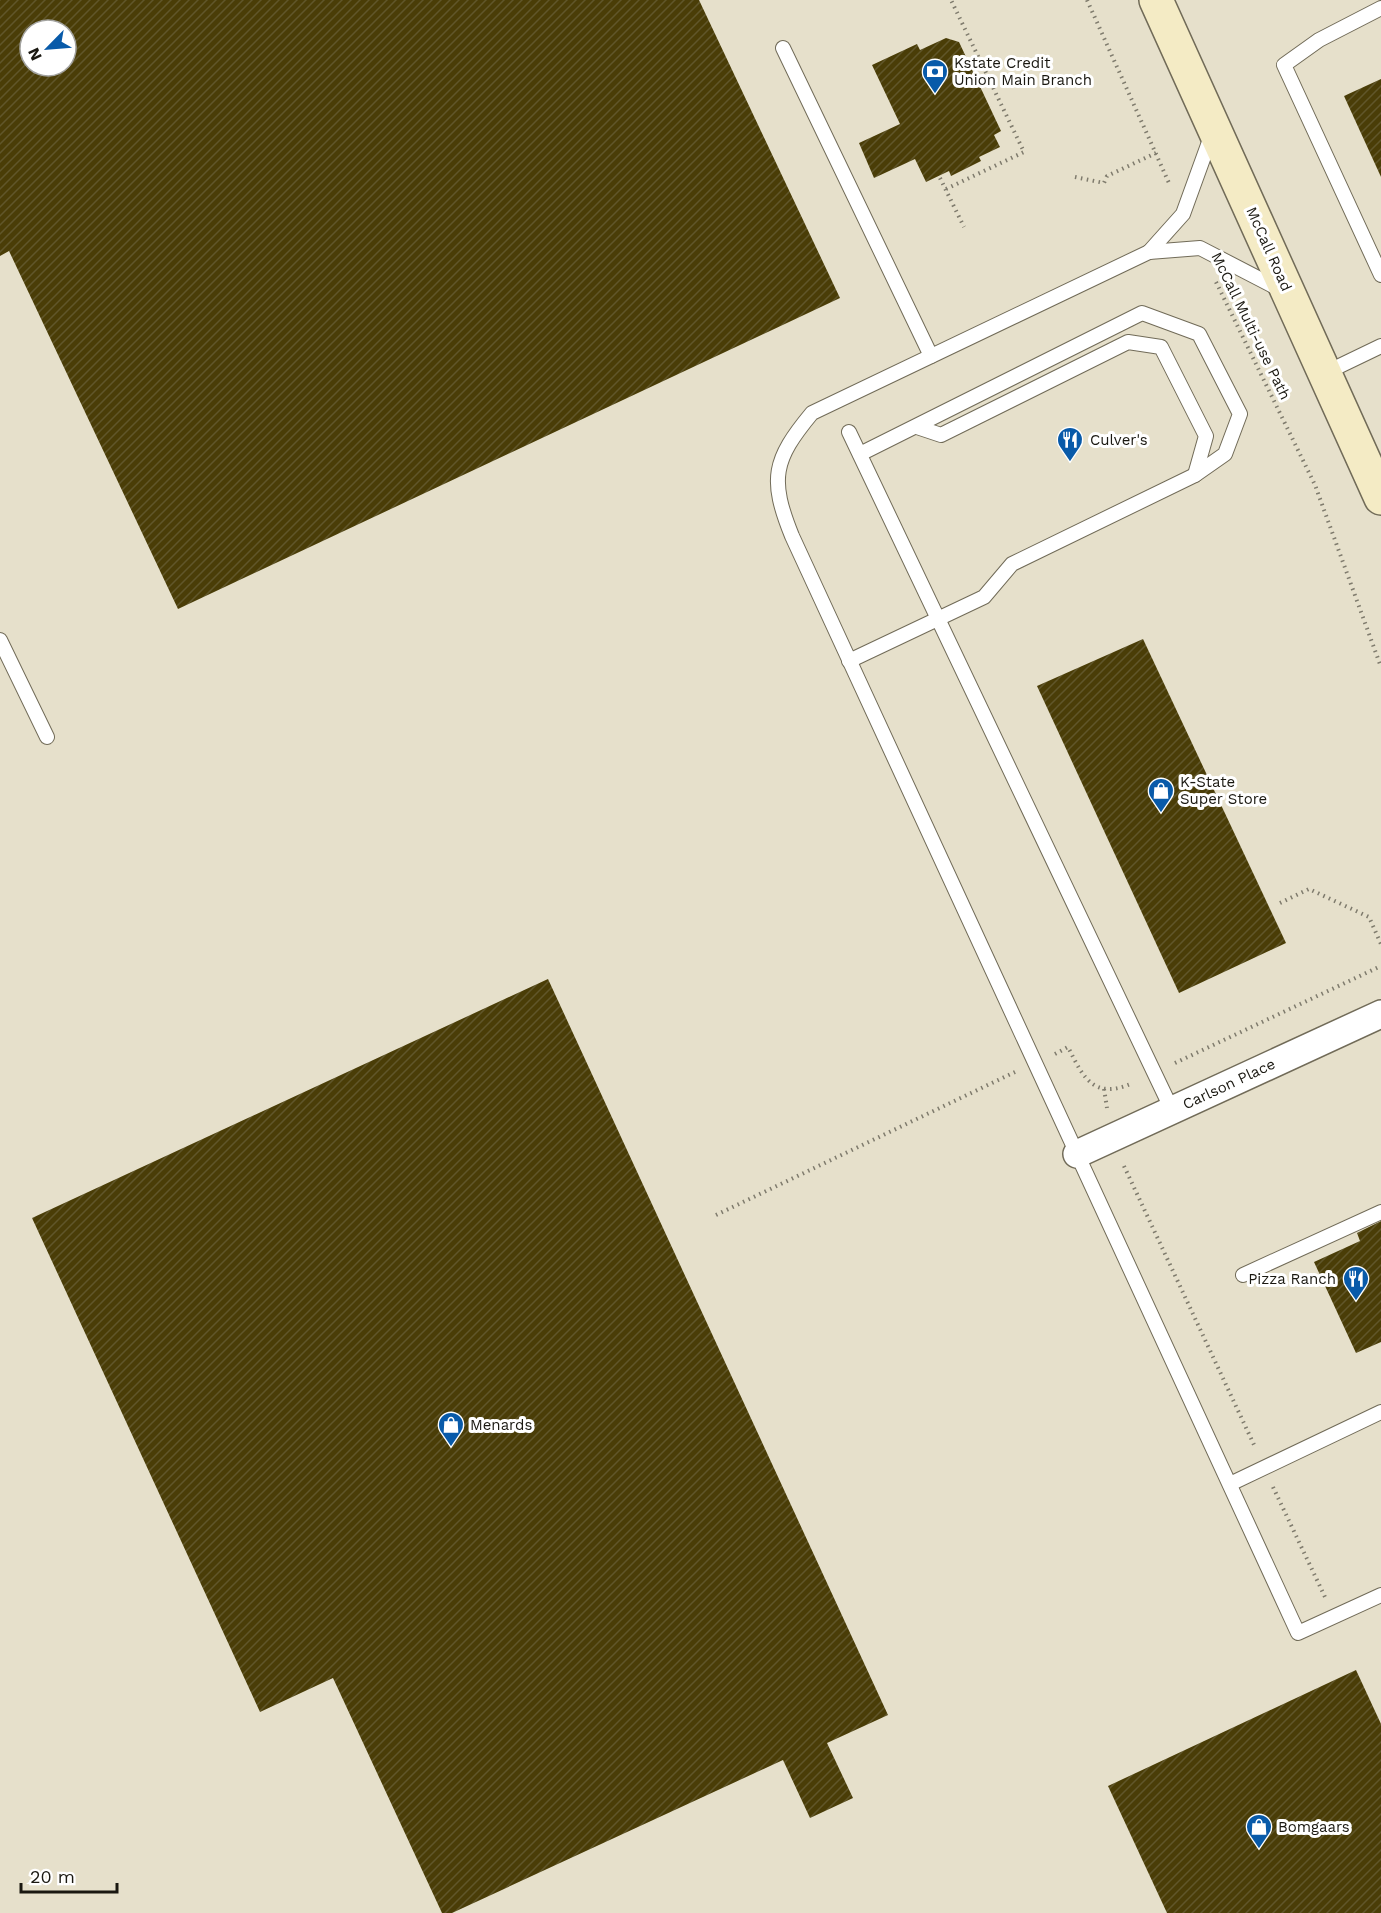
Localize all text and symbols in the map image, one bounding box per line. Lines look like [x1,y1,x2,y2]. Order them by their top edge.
north arrow [18,18,78,78]
text: N [24,45,46,64]
place label: Kstate Credit Union Main Branch [954,54,1092,89]
bank icon: Kstate Credit Union Main Branch [920,57,950,95]
street label: McCall Road [1242,204,1296,294]
street label: McCall Multi-use Path [1207,249,1295,403]
restaurant icon: Culver's [1055,425,1085,463]
place label: Culver's [1090,431,1148,449]
place label: K-State Super Store [1180,773,1267,808]
shop icon: K-State Super Store [1146,776,1176,814]
street label: Carlson Place [1180,1055,1278,1113]
restaurant icon: Pizza Ranch [1341,1264,1371,1302]
place label: Pizza Ranch [1248,1270,1336,1288]
shop icon: Menards [436,1410,466,1448]
place label: Menards [470,1416,532,1434]
shop icon: Bomgaars [1244,1812,1274,1850]
place label: Bomgaars [1278,1818,1350,1836]
scale bar [21,1856,117,1894]
text: 20 m [30,1866,75,1887]

